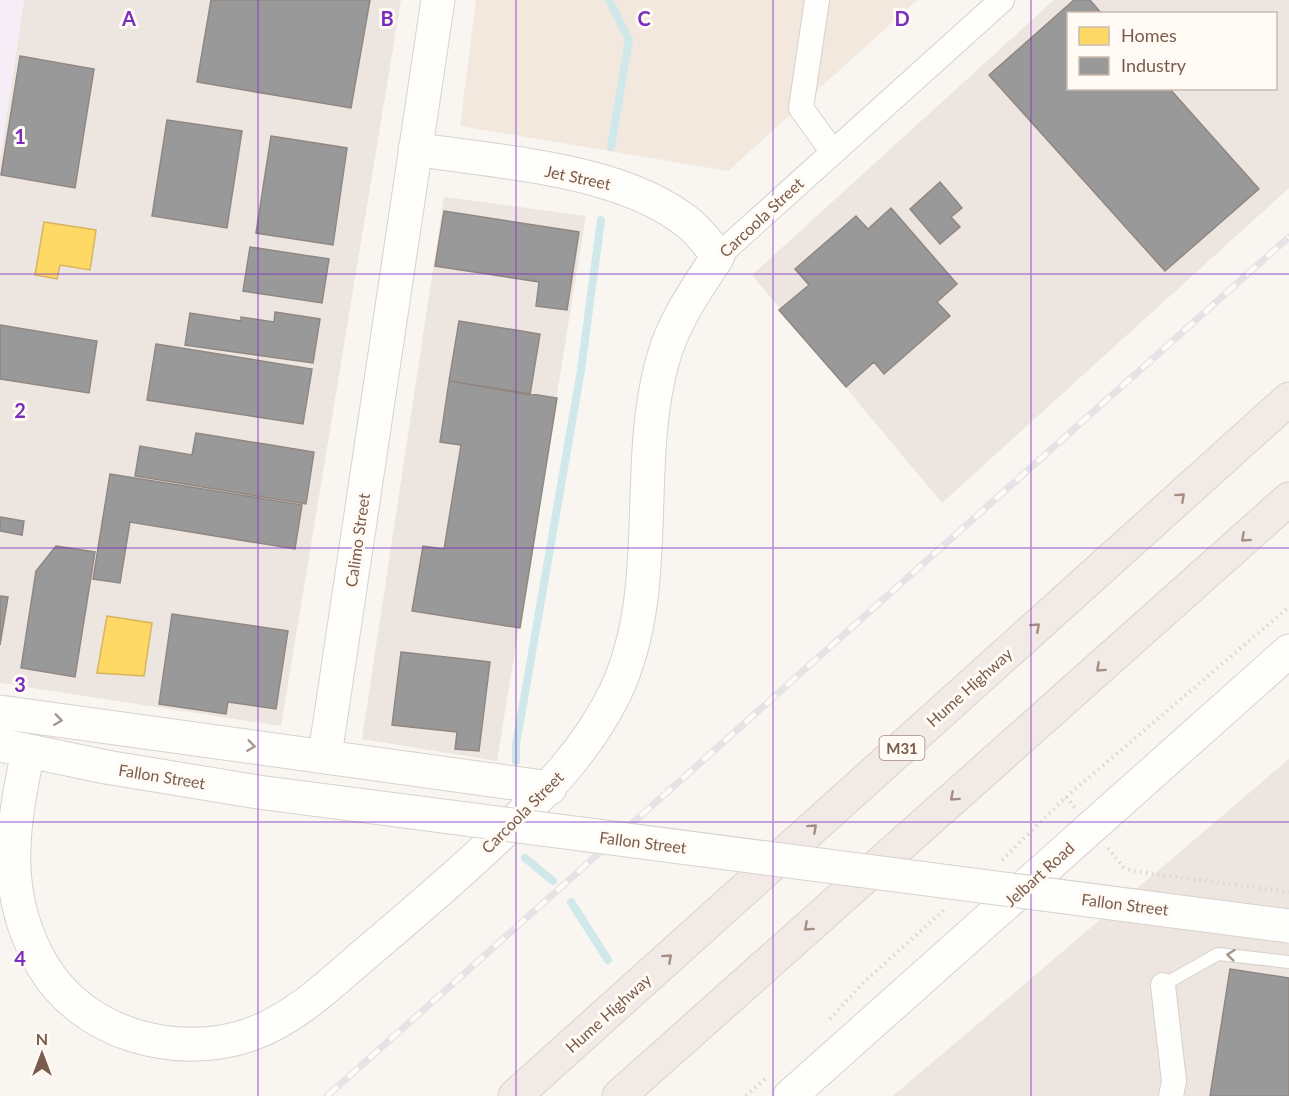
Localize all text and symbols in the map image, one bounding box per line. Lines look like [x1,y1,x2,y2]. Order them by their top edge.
text: A [121,6,136,30]
text: B [380,6,394,30]
text: C [637,6,651,30]
text: D [894,6,910,30]
legend [1067,12,1277,90]
text: Homes [1121,24,1177,46]
text: Industry [1121,54,1187,76]
text: 1 [14,124,26,148]
street label: Jet Street [543,161,613,193]
street label: Carcoola Street [715,173,807,261]
text: 2 [14,398,26,422]
street label: Calimo Street [341,492,373,588]
one-way arrow [1174,493,1184,504]
one-way arrow [1241,531,1252,542]
one-way arrow [1029,623,1040,634]
street label: Hume Highway [922,643,1016,730]
one-way arrow [1096,661,1107,672]
text: 3 [14,672,26,696]
one-way arrow [53,713,63,726]
road number: M31 [880,736,924,760]
one-way arrow [247,739,256,751]
street label: Fallon Street [117,760,207,792]
street label: Carcoola Street [477,767,567,857]
one-way arrow [950,790,961,801]
one-way arrow [806,824,817,835]
street label: Fallon Street [598,827,688,857]
street label: Jelbart Road [1000,838,1078,910]
street label: Fallon Street [1080,889,1170,919]
one-way arrow [805,920,815,931]
text: 4 [14,946,26,970]
one-way arrow [1226,950,1235,962]
one-way arrow [661,954,672,965]
street label: Hume Highway [561,969,655,1056]
north arrow [12,1024,72,1084]
text: N [36,1029,48,1048]

